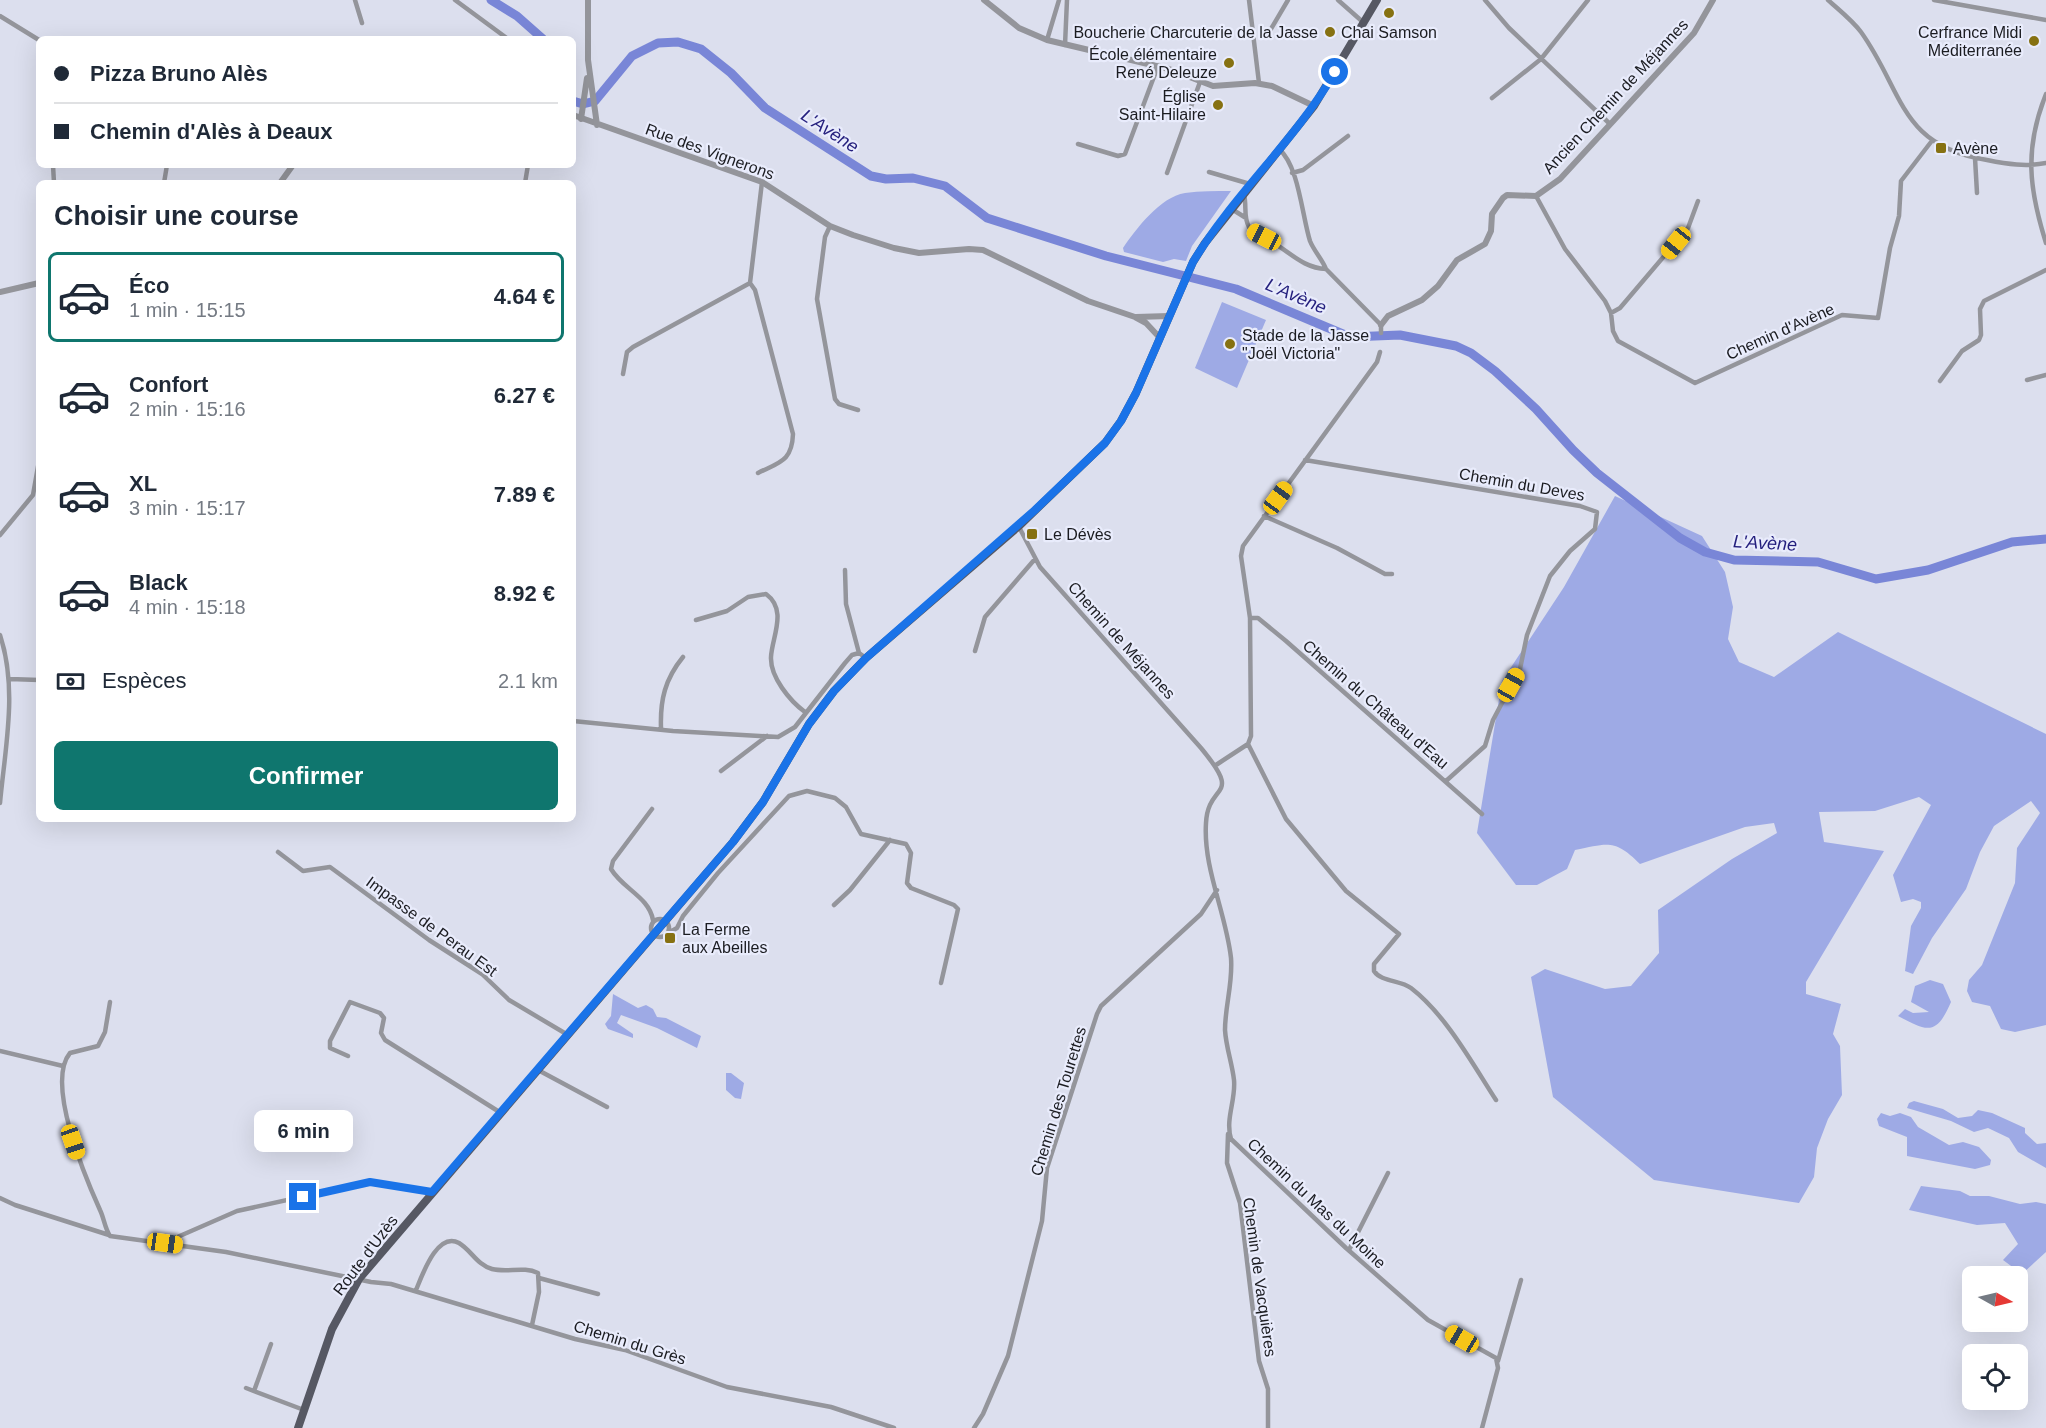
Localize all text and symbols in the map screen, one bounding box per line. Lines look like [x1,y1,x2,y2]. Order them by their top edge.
marker: Chai Samson [1382,6,1396,20]
street label: Ancien Chemin de Méjannes [1539,16,1691,177]
place label: Boucherie Charcuterie de la Jasse [1073,24,1318,41]
place label: Chai Samson [1341,24,1437,41]
place label: Cerfrance Midi Méditerranée [1918,24,2022,59]
marker: Boucherie Charcuterie de la Jasse [1323,25,1337,39]
marker: Cerfrance Midi Méditerranée [2027,34,2041,48]
place label: École élémentaire René Deleuze [1089,45,1217,81]
marker: École élémentaire René Deleuze [1222,56,1236,70]
route start [1321,58,1348,85]
text: Pizza Bruno Alès [90,61,268,86]
place label: Église Saint-Hilaire [1119,87,1206,123]
marker: Église Saint-Hilaire [1211,98,1225,112]
water label: L'Avène [798,105,862,157]
text: Chemin d'Alès à Deaux [90,119,332,144]
street label: Rue des Vignerons [643,120,777,183]
place label: Avène [1953,140,1998,157]
marker: Avène [1934,141,1948,155]
text: Choisir une course [54,201,299,231]
car [1244,221,1284,253]
car [1658,223,1694,263]
icon: car [57,270,111,324]
text: Éco [129,273,169,298]
water label: L'Avène [1263,274,1329,318]
text: 4.64 € [494,284,555,309]
text: 1 min · 15:15 [129,299,246,321]
street label: Chemin d'Avène [1723,300,1837,363]
place label: Stade de la Jasse "Joël Victoria" [1242,327,1369,362]
marker: Stade de la Jasse "Joël Victoria" [1223,337,1237,351]
icon: car [57,369,111,423]
text: Confort [129,372,208,397]
text: 6.27 € [494,383,555,408]
text: 2 min · 15:16 [129,398,246,420]
street label: Chemin du Deves [1458,465,1586,504]
icon: car [57,468,111,522]
text: XL [129,471,157,496]
car [1260,478,1296,518]
text: 7.89 € [494,482,555,507]
text: 3 min · 15:17 [129,497,246,519]
place label: Le Dévès [1044,526,1112,543]
marker: Le Dévès [1025,527,1039,541]
water label: L'Avène [1732,531,1798,555]
icon: car [57,567,111,621]
text: Black [129,570,188,595]
street label: Chemin de Méjannes [1065,578,1179,702]
text: 8.92 € [494,581,555,606]
text: 4 min · 15:18 [129,596,246,618]
street label: Chemin du Château d'Eau [1299,637,1452,772]
icon: cash [54,665,87,698]
car [1494,665,1528,705]
text: Espèces [102,668,186,693]
text: 2.1 km [498,670,558,692]
button: Confirmer [54,741,558,810]
street label: Impasse de Perau Est [363,873,501,980]
place label: La Ferme aux Abeilles [682,921,767,956]
marker: La Ferme aux Abeilles [663,931,677,945]
street label: Chemin des Tourettes [1028,1024,1089,1178]
callout: 6 min [254,1110,352,1152]
text: 6 min [277,1120,330,1142]
car [59,1122,87,1162]
street label: Chemin du Mas du Moine [1244,1135,1389,1272]
route end [289,1183,316,1210]
street label: Chemin de Vacquières [1240,1196,1279,1358]
street label: Route d'Uzès [330,1212,401,1299]
car [146,1232,184,1254]
north arrow [1962,1266,2028,1332]
map controls [1962,1266,2028,1410]
street label: Chemin du Grès [572,1317,688,1368]
car [1442,1322,1482,1356]
button: locate [1962,1344,2028,1410]

